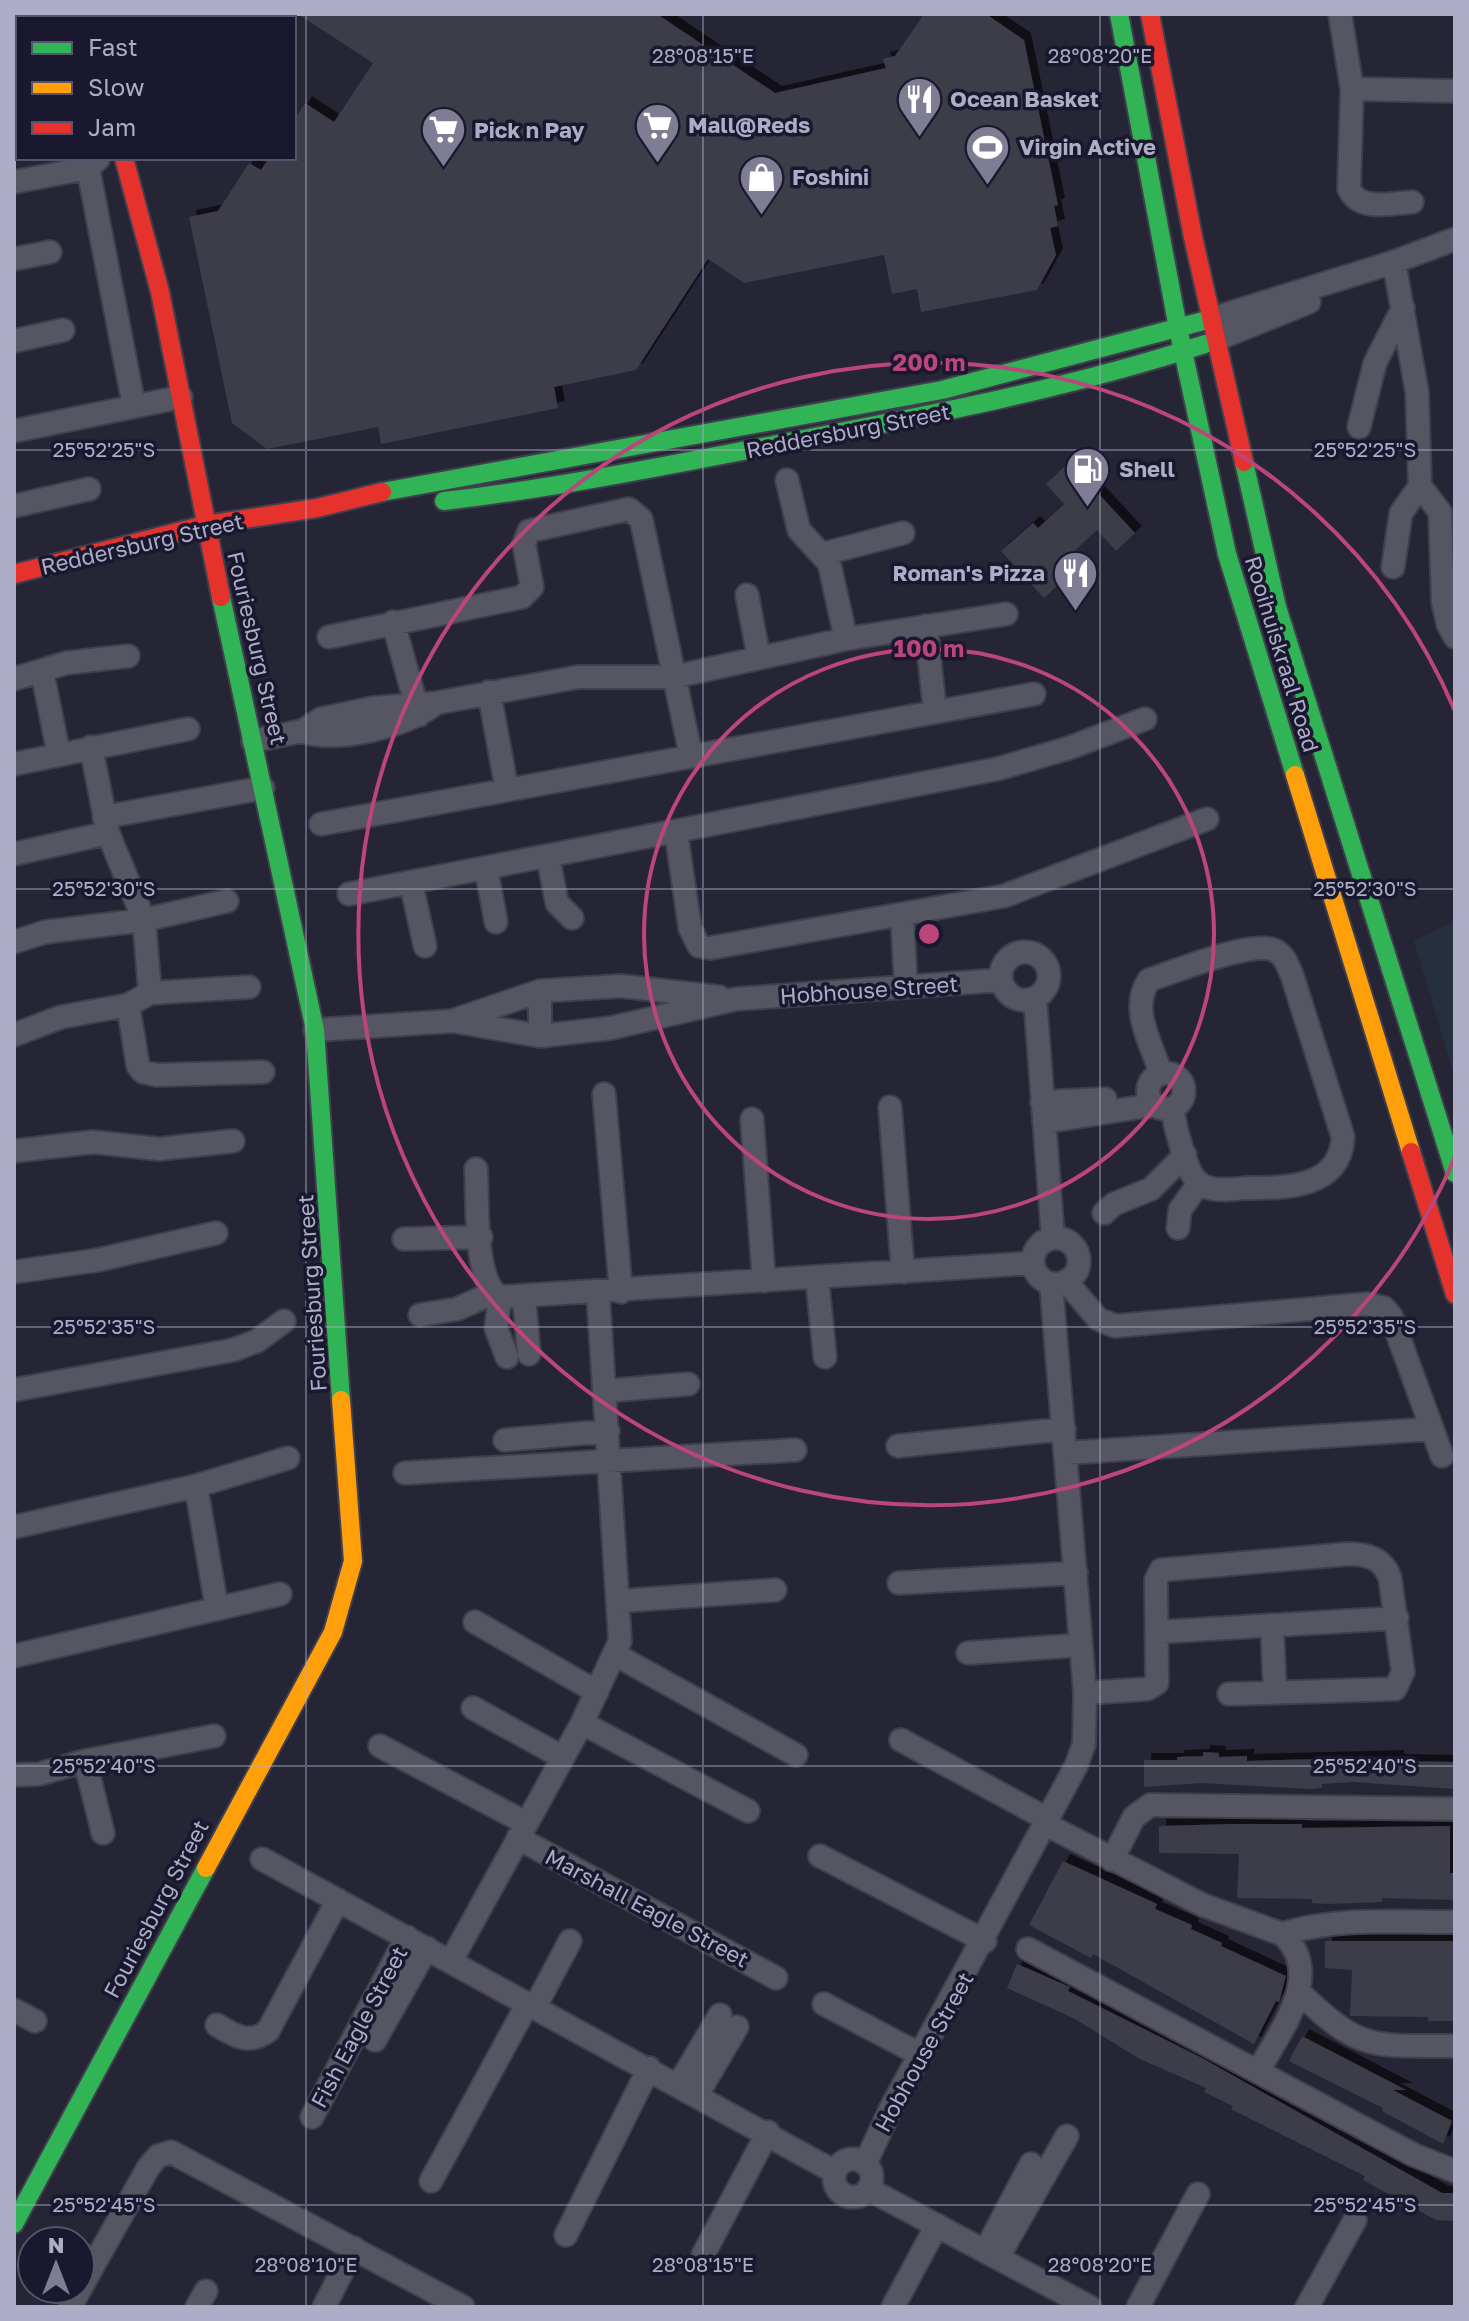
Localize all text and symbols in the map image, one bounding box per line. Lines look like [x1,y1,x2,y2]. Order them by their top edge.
legend [16,16,296,160]
text: Fast [88,32,138,61]
text: 28°08'15"E [652,43,754,67]
text: 28°08'20"E [1048,43,1152,67]
text: Slow [88,72,144,101]
restaurant icon: Ocean Basket [895,75,943,138]
place label: Ocean Basket [950,85,1099,112]
supermarket icon: Mall@Reds [633,101,681,164]
supermarket icon: Pick n Pay [419,106,467,169]
place label: Mall@Reds [688,111,810,138]
text: Jam [88,112,136,141]
place label: Pick n Pay [474,116,585,143]
sports icon: Virgin Active [964,123,1012,186]
place label: Virgin Active [1019,133,1156,160]
shop icon: Foshini [737,153,785,216]
place label: Foshini [792,163,869,190]
text: 200 m [893,347,965,376]
street label: Reddersburg Street [744,398,952,464]
text: 25°52'25"S [53,437,155,461]
text: 25°52'25"S [1314,437,1416,461]
fuel station icon: Shell [1064,445,1112,508]
place label: Shell [1119,455,1175,482]
street label: Reddersburg Street [38,507,246,580]
street label: Fouriesburg Street [222,549,293,747]
restaurant icon: Roman's Pizza [1052,549,1100,612]
street label: Rooihuiskraal Road [1240,553,1325,755]
place label: Roman's Pizza [892,559,1045,586]
text: 100 m [894,633,964,662]
text: 25°52'30"S [52,876,156,900]
text: 25°52'30"S [1313,876,1417,900]
centre of rings [915,920,943,948]
street label: Hobhouse Street [779,970,959,1009]
street label: Fouriesburg Street [291,1194,332,1393]
text: 25°52'35"S [53,1314,155,1338]
text: 25°52'35"S [1314,1314,1416,1338]
text: 25°52'40"S [52,1753,156,1777]
text: 25°52'40"S [1313,1753,1417,1777]
street label: Fouriesburg Street [97,1815,214,2002]
street label: Marshall Eagle Street [541,1842,754,1973]
street label: Fish Eagle Street [305,1941,413,2112]
street label: Hobhouse Street [868,1967,979,2136]
text: 25°52'45"S [53,2192,156,2216]
text: 25°52'45"S [1314,2192,1417,2216]
north arrow [16,2225,96,2305]
text: N [48,2231,64,2258]
text: 28°08'10"E [255,2252,357,2276]
text: 28°08'15"E [652,2252,754,2276]
text: 28°08'20"E [1048,2252,1152,2276]

